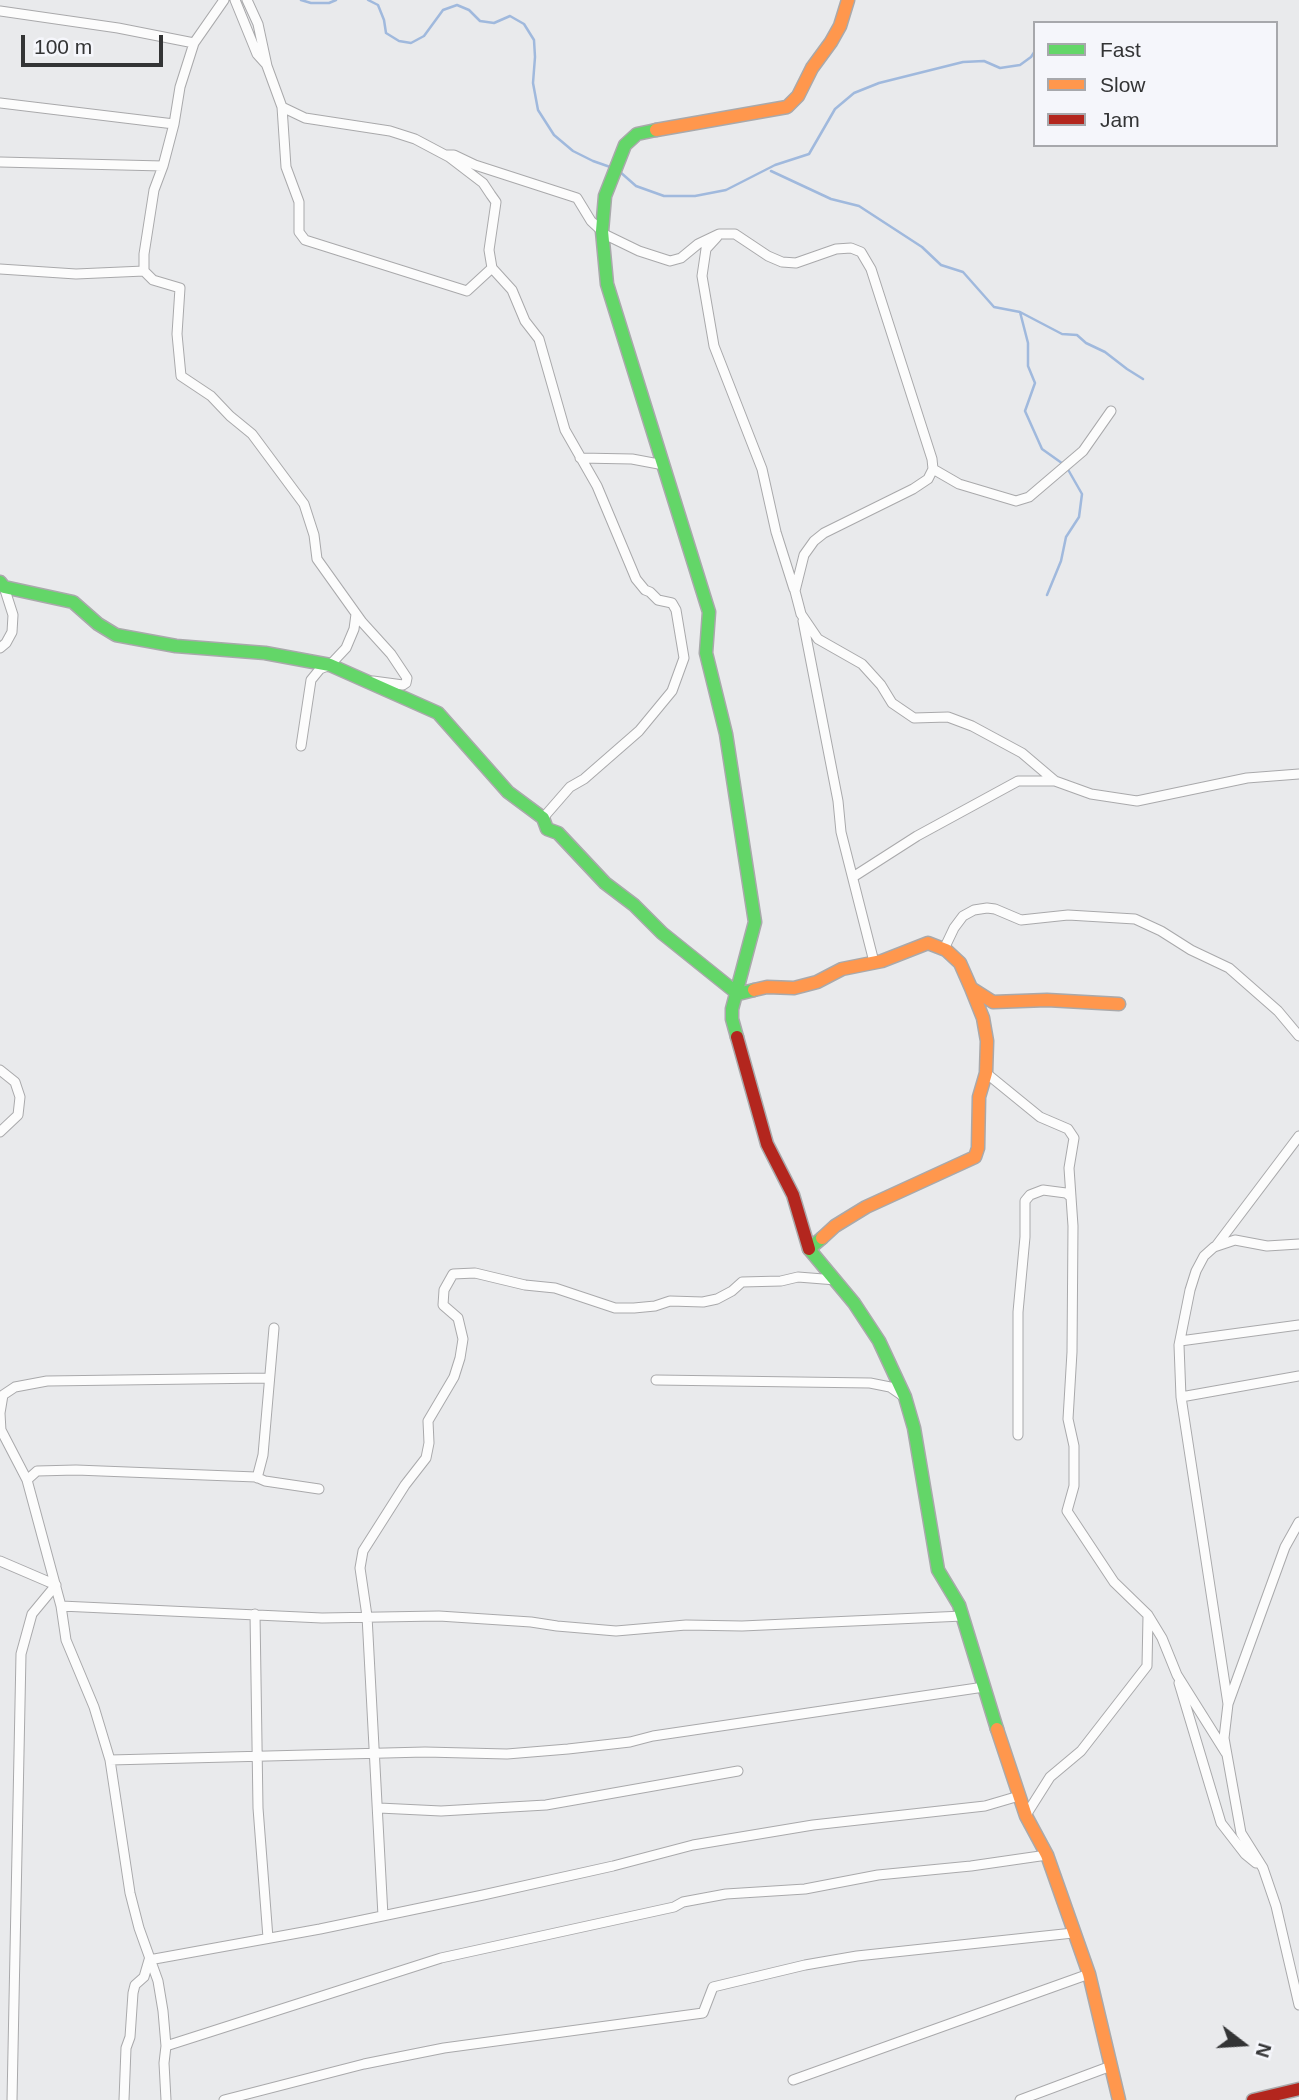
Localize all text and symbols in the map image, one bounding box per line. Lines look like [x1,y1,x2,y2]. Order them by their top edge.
scale bar [24,21,166,65]
legend [1033,21,1278,147]
text: 100 m [34,35,92,58]
text: Fast [1100,38,1141,61]
text: Slow [1100,73,1146,96]
text: Jam [1100,108,1140,131]
north arrow [1208,2009,1278,2079]
text: N [1252,2041,1276,2060]

